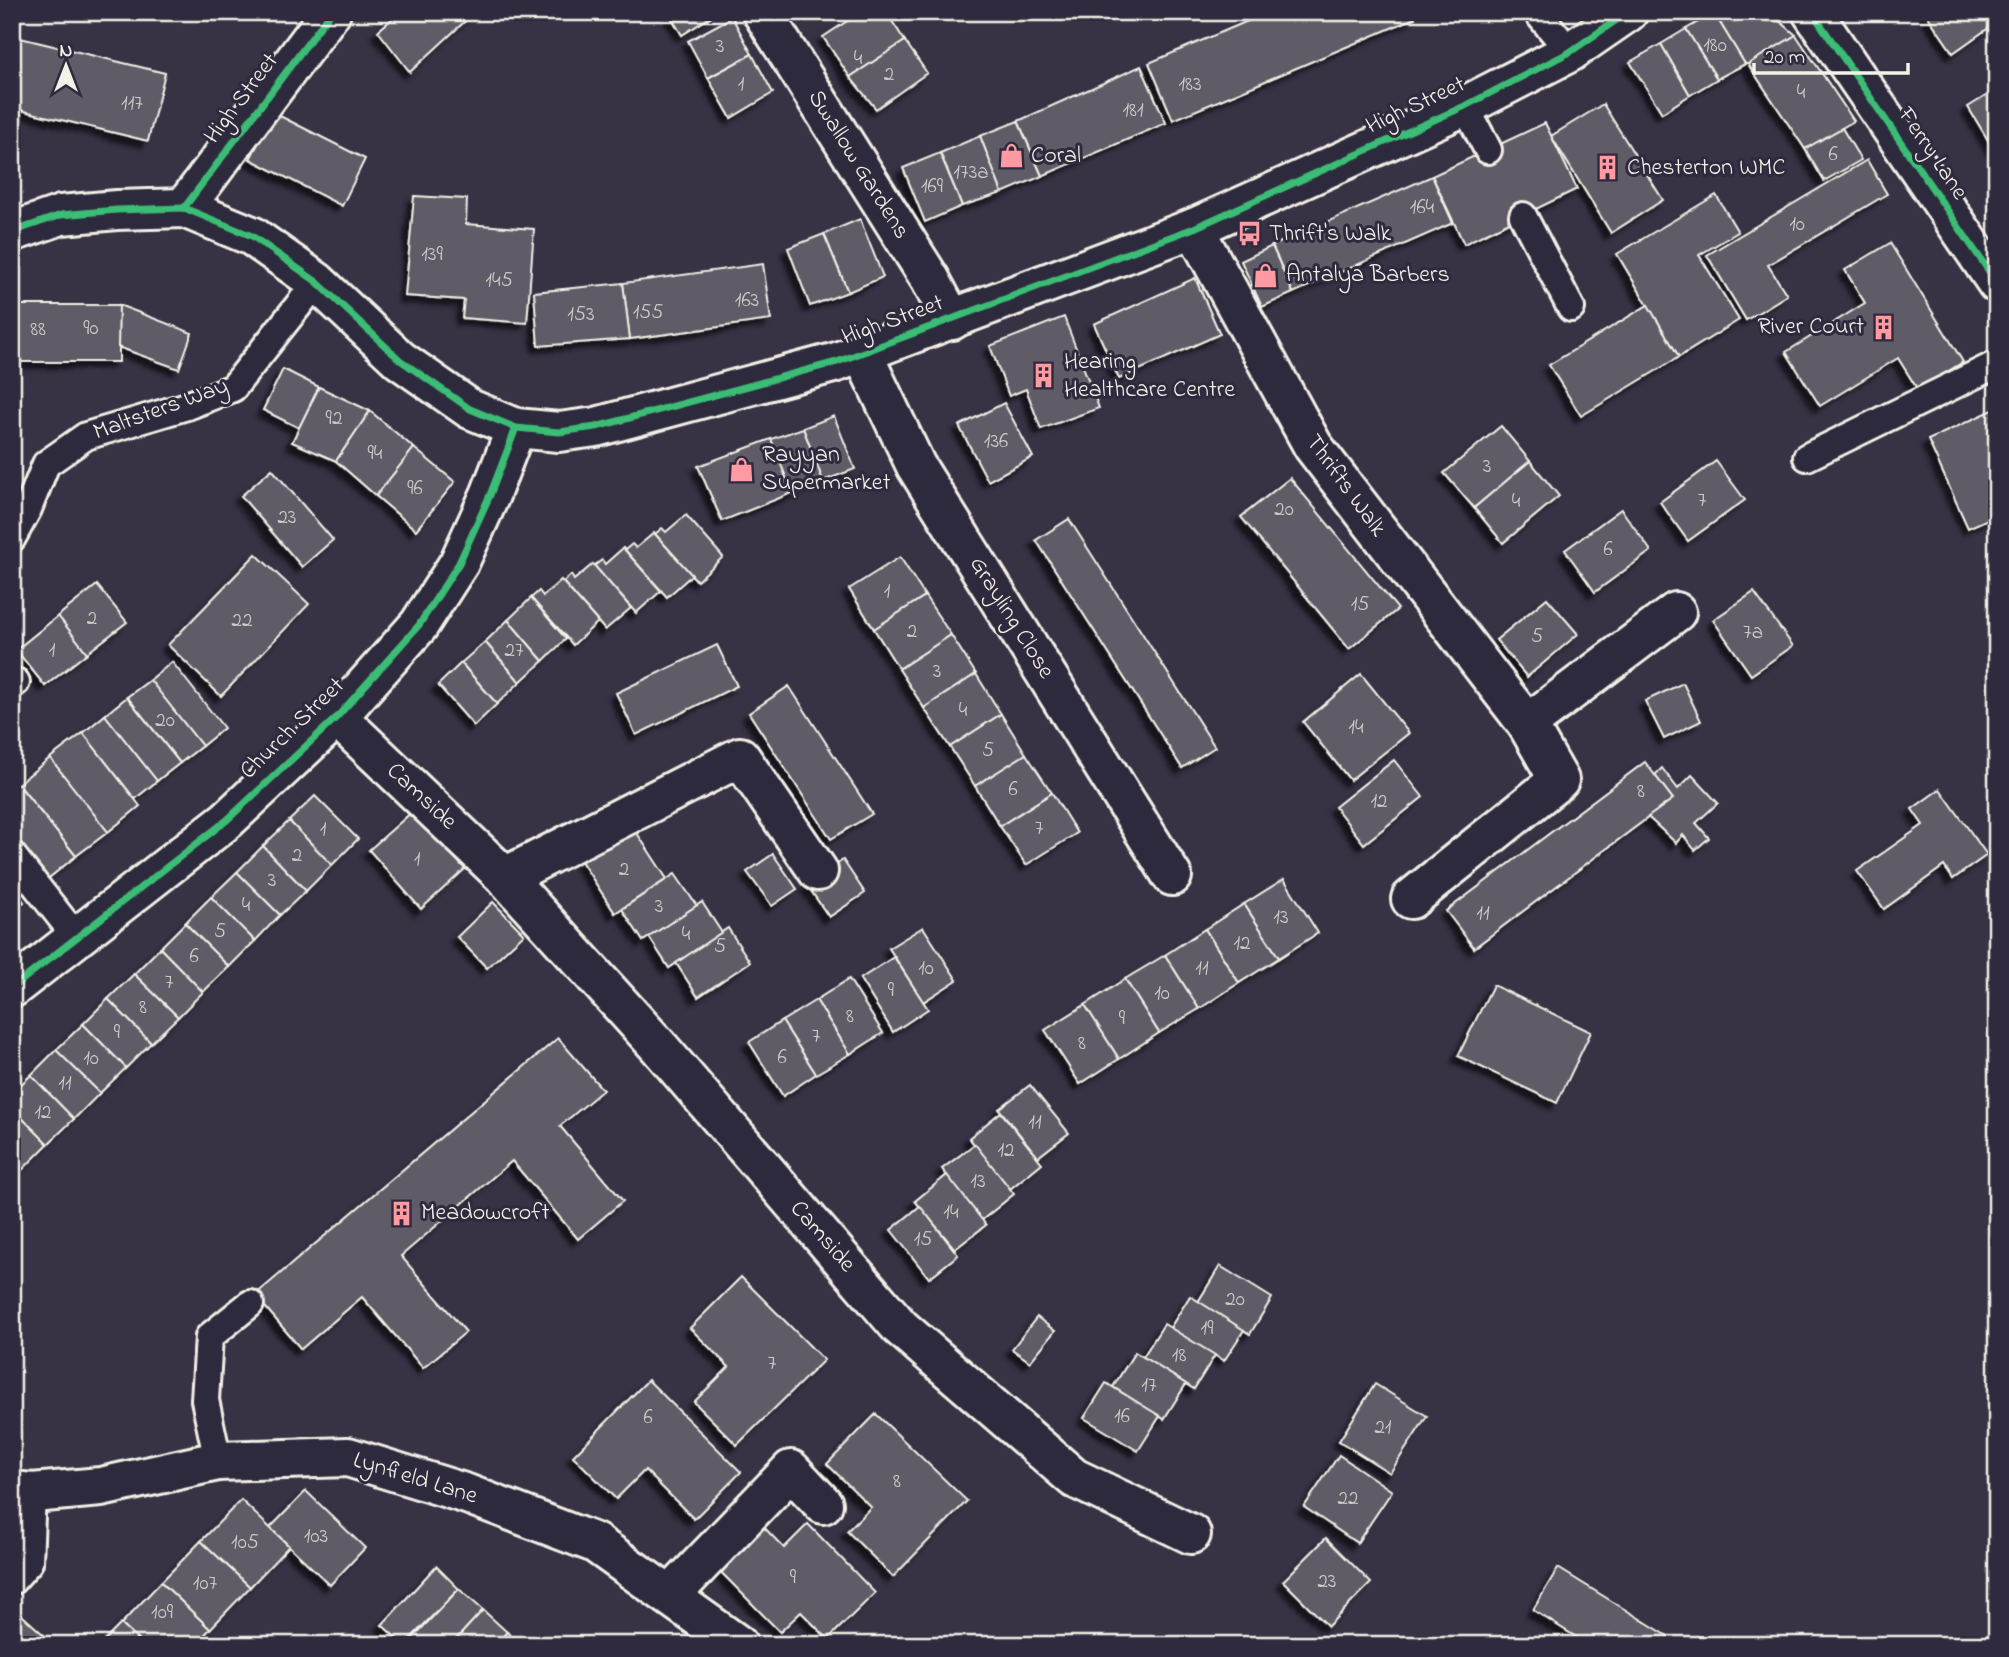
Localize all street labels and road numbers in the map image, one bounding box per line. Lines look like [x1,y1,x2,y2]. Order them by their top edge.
street label: High Street [196,46,288,152]
street label: High Street [1361,68,1471,144]
street label: Swallow Gardens [798,84,918,246]
street label: Ferry Lane [1887,100,1976,208]
street label: High Street [837,286,949,356]
street label: Maltsters Way [89,369,234,452]
street label: Thrifts Walk [1296,427,1395,545]
street label: Grayling Close [959,550,1063,687]
street label: Church Street [233,670,353,788]
street label: Camside [378,755,464,839]
street label: Camside [781,1193,863,1281]
street label: Lynfield Lane [348,1444,482,1516]

